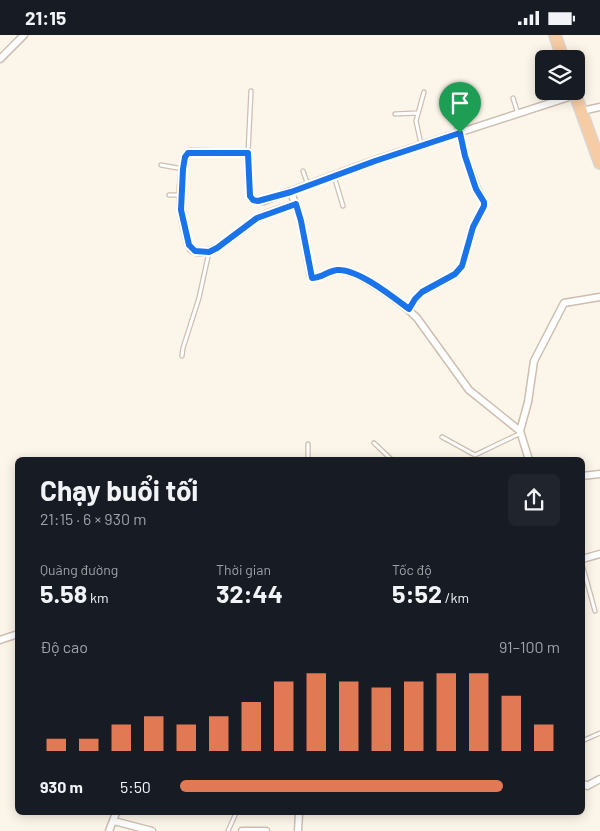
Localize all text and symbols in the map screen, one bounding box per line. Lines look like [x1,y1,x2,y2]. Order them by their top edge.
text: 21:15 [25,6,66,29]
map controls [535,50,585,100]
button: layers [535,50,585,100]
pin [439,82,481,133]
icon: arrive [446,89,474,117]
text: Chạy buổi tối [40,473,198,507]
button: share [508,474,560,526]
text: 21:15 · 6 × 930 m [40,509,146,528]
text: Quãng đường [40,561,118,578]
text: Thời gian [216,561,271,578]
text: Tốc độ [392,561,432,578]
text: 5.58 [40,578,87,608]
text: 32:44 [216,578,283,608]
text: 5:52 [392,578,442,608]
text: km [87,589,109,606]
text: /km [442,589,469,606]
text: Độ cao [40,637,88,656]
text: 91–100 m [499,637,560,656]
text: 930 m [40,777,83,796]
text: 5:50 [120,777,151,796]

